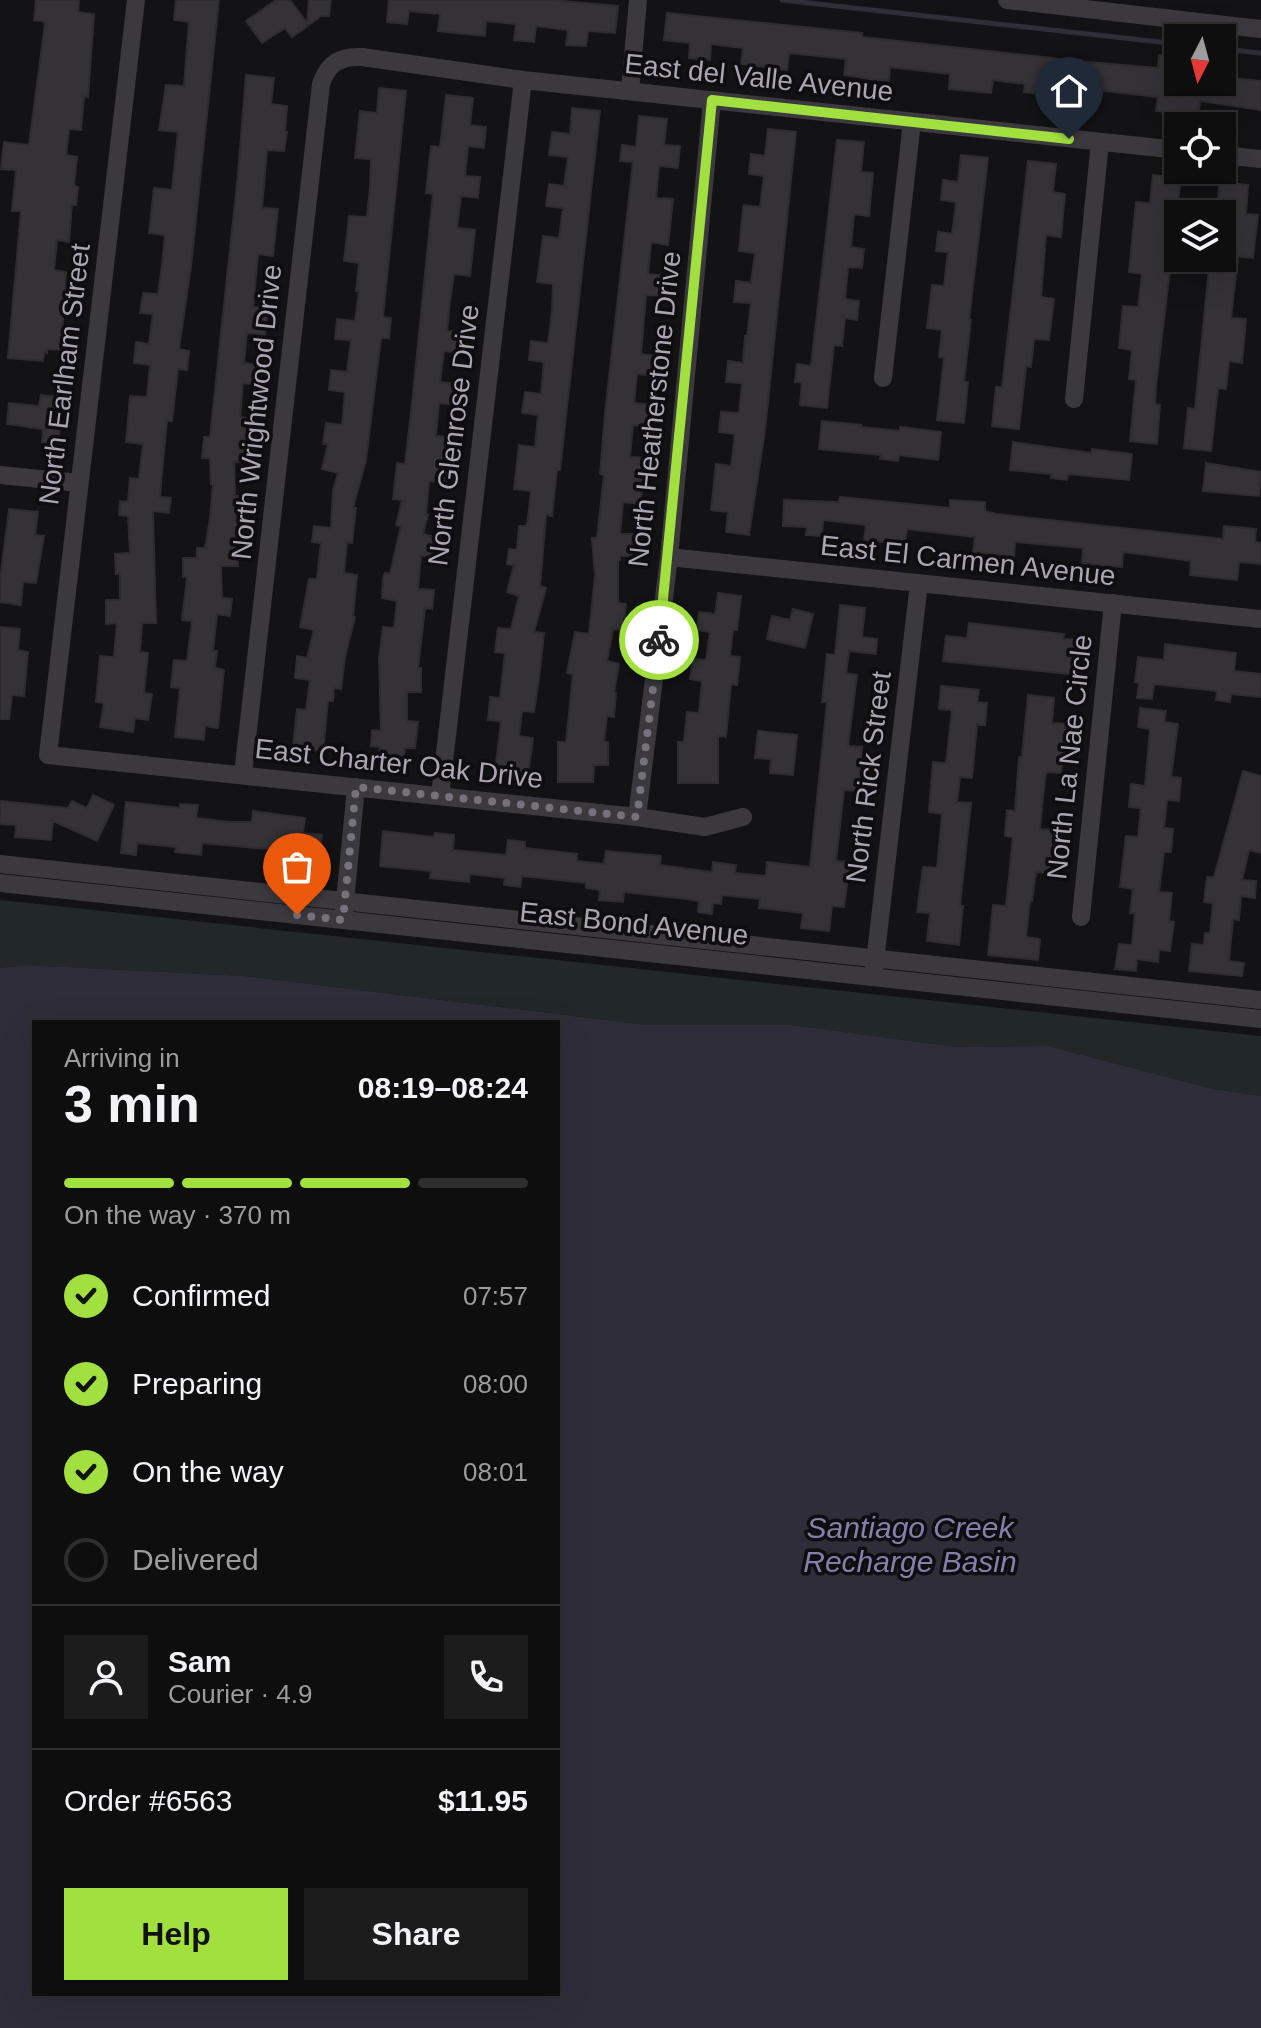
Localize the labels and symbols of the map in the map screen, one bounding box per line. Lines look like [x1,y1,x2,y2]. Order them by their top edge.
north arrow [1164,24,1236,96]
street label: East del Valle Avenue [623,48,895,107]
pin [1035,57,1103,139]
street label: North Earlham Street [33,241,96,506]
street label: North Heatherstone Drive [622,250,687,569]
street label: North Wrightwood Drive [226,263,287,561]
street label: North Glenrose Drive [422,303,485,567]
street label: East El Carmen Avenue [819,530,1117,591]
courier [619,600,699,680]
street label: North La Nae Circle [1041,633,1098,881]
street label: North Rick Street [840,669,897,885]
street label: East Charter Oak Drive [253,733,544,794]
pin [263,833,331,915]
street label: East Bond Avenue [518,896,750,951]
water label: Santiago Creek Recharge Basin [803,1511,1017,1578]

